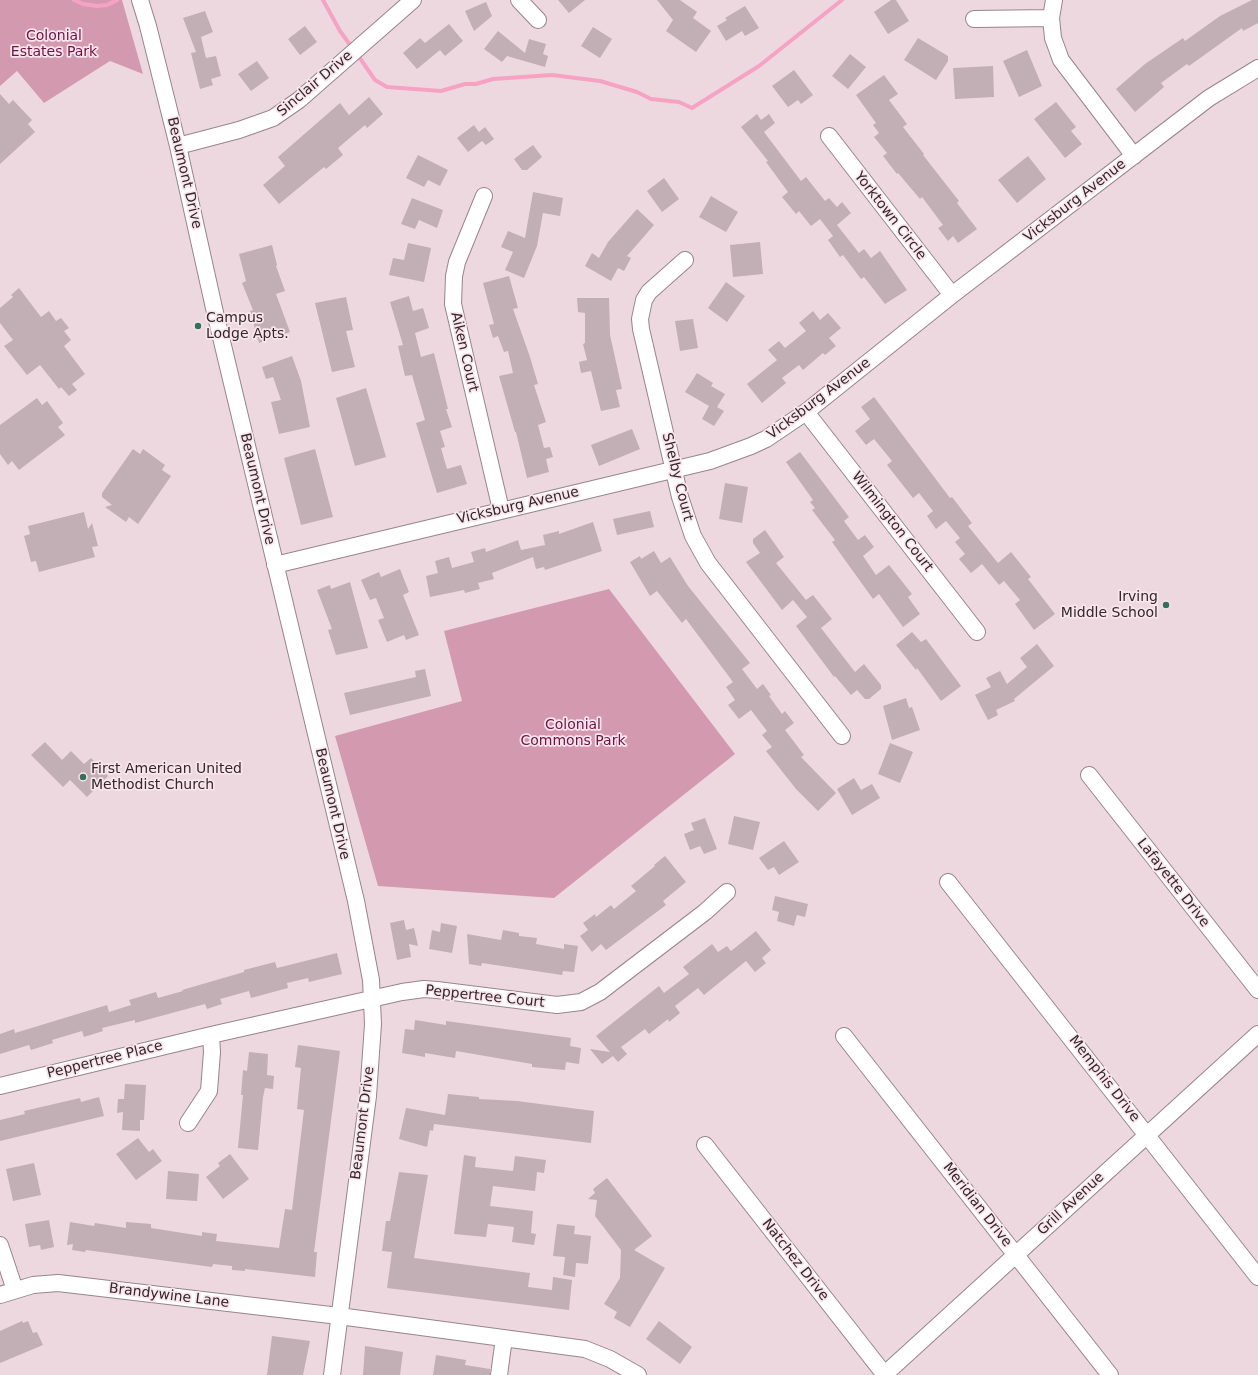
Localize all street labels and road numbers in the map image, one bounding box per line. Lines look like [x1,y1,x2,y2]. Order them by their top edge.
street label: Sinclair Drive [274,48,356,120]
street label: Beaumont Drive [163,116,205,230]
street label: Vicksburg Avenue [1021,156,1129,246]
street label: Yorktown Circle [850,169,930,263]
street label: Aiken Court [447,310,481,394]
street label: Vicksburg Avenue [764,355,874,443]
street label: Shelby Court [658,431,696,523]
street label: Beaumont Drive [236,432,278,546]
street label: Wilmington Court [848,469,936,575]
street label: Vicksburg Avenue [455,484,581,528]
street label: Beaumont Drive [311,747,353,861]
street label: Lafayette Drive [1133,835,1213,931]
street label: Peppertree Court [425,982,545,1012]
street label: Memphis Drive [1065,1032,1143,1126]
street label: Peppertree Place [45,1038,165,1082]
street label: Beaumont Drive [348,1065,378,1181]
street label: Meridian Drive [939,1160,1015,1250]
street label: Grill Avenue [1034,1169,1108,1239]
street label: Natchez Drive [758,1216,832,1304]
street label: Brandywine Lane [108,1280,230,1312]

